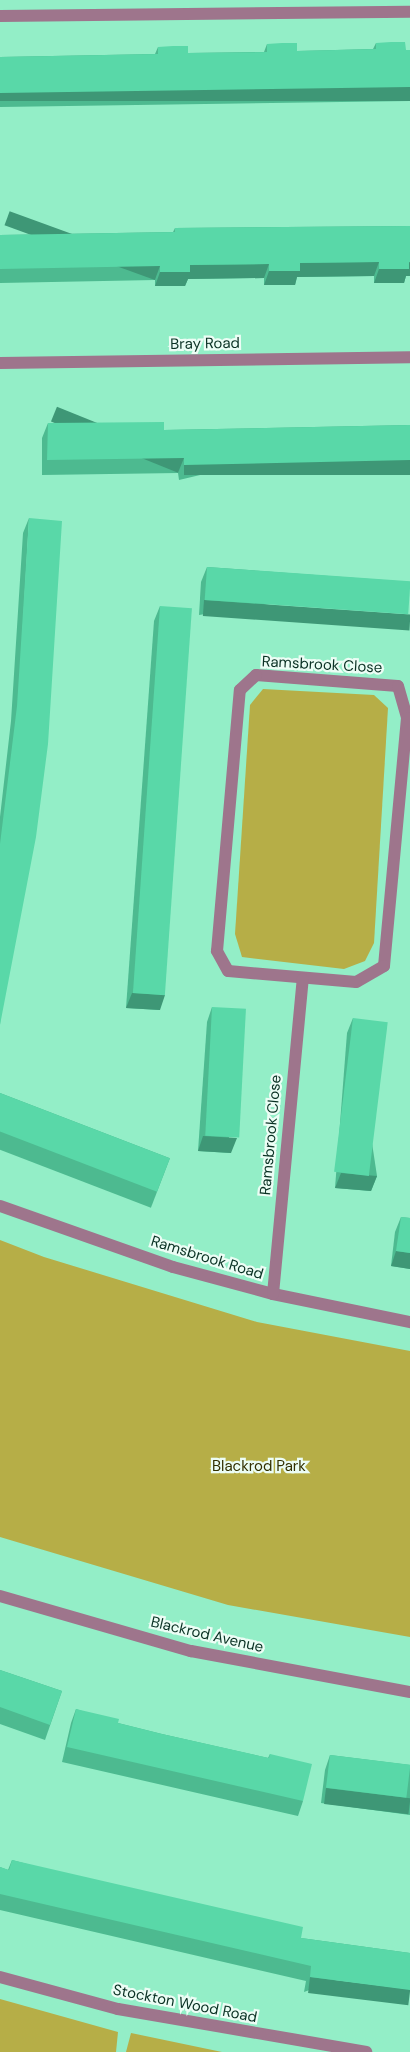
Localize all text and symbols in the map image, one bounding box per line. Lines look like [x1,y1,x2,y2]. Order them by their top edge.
street label: Bray Road [170,334,240,354]
street label: Ramsbrook Close [261,653,383,677]
street label: Ramsbrook Close [257,1074,285,1196]
street label: Ramsbrook Road [149,1232,265,1284]
park label: Blackrod Park [212,1458,306,1476]
street label: Blackrod Avenue [149,1613,265,1657]
street label: Stockton Wood Road [111,1981,259,2027]

